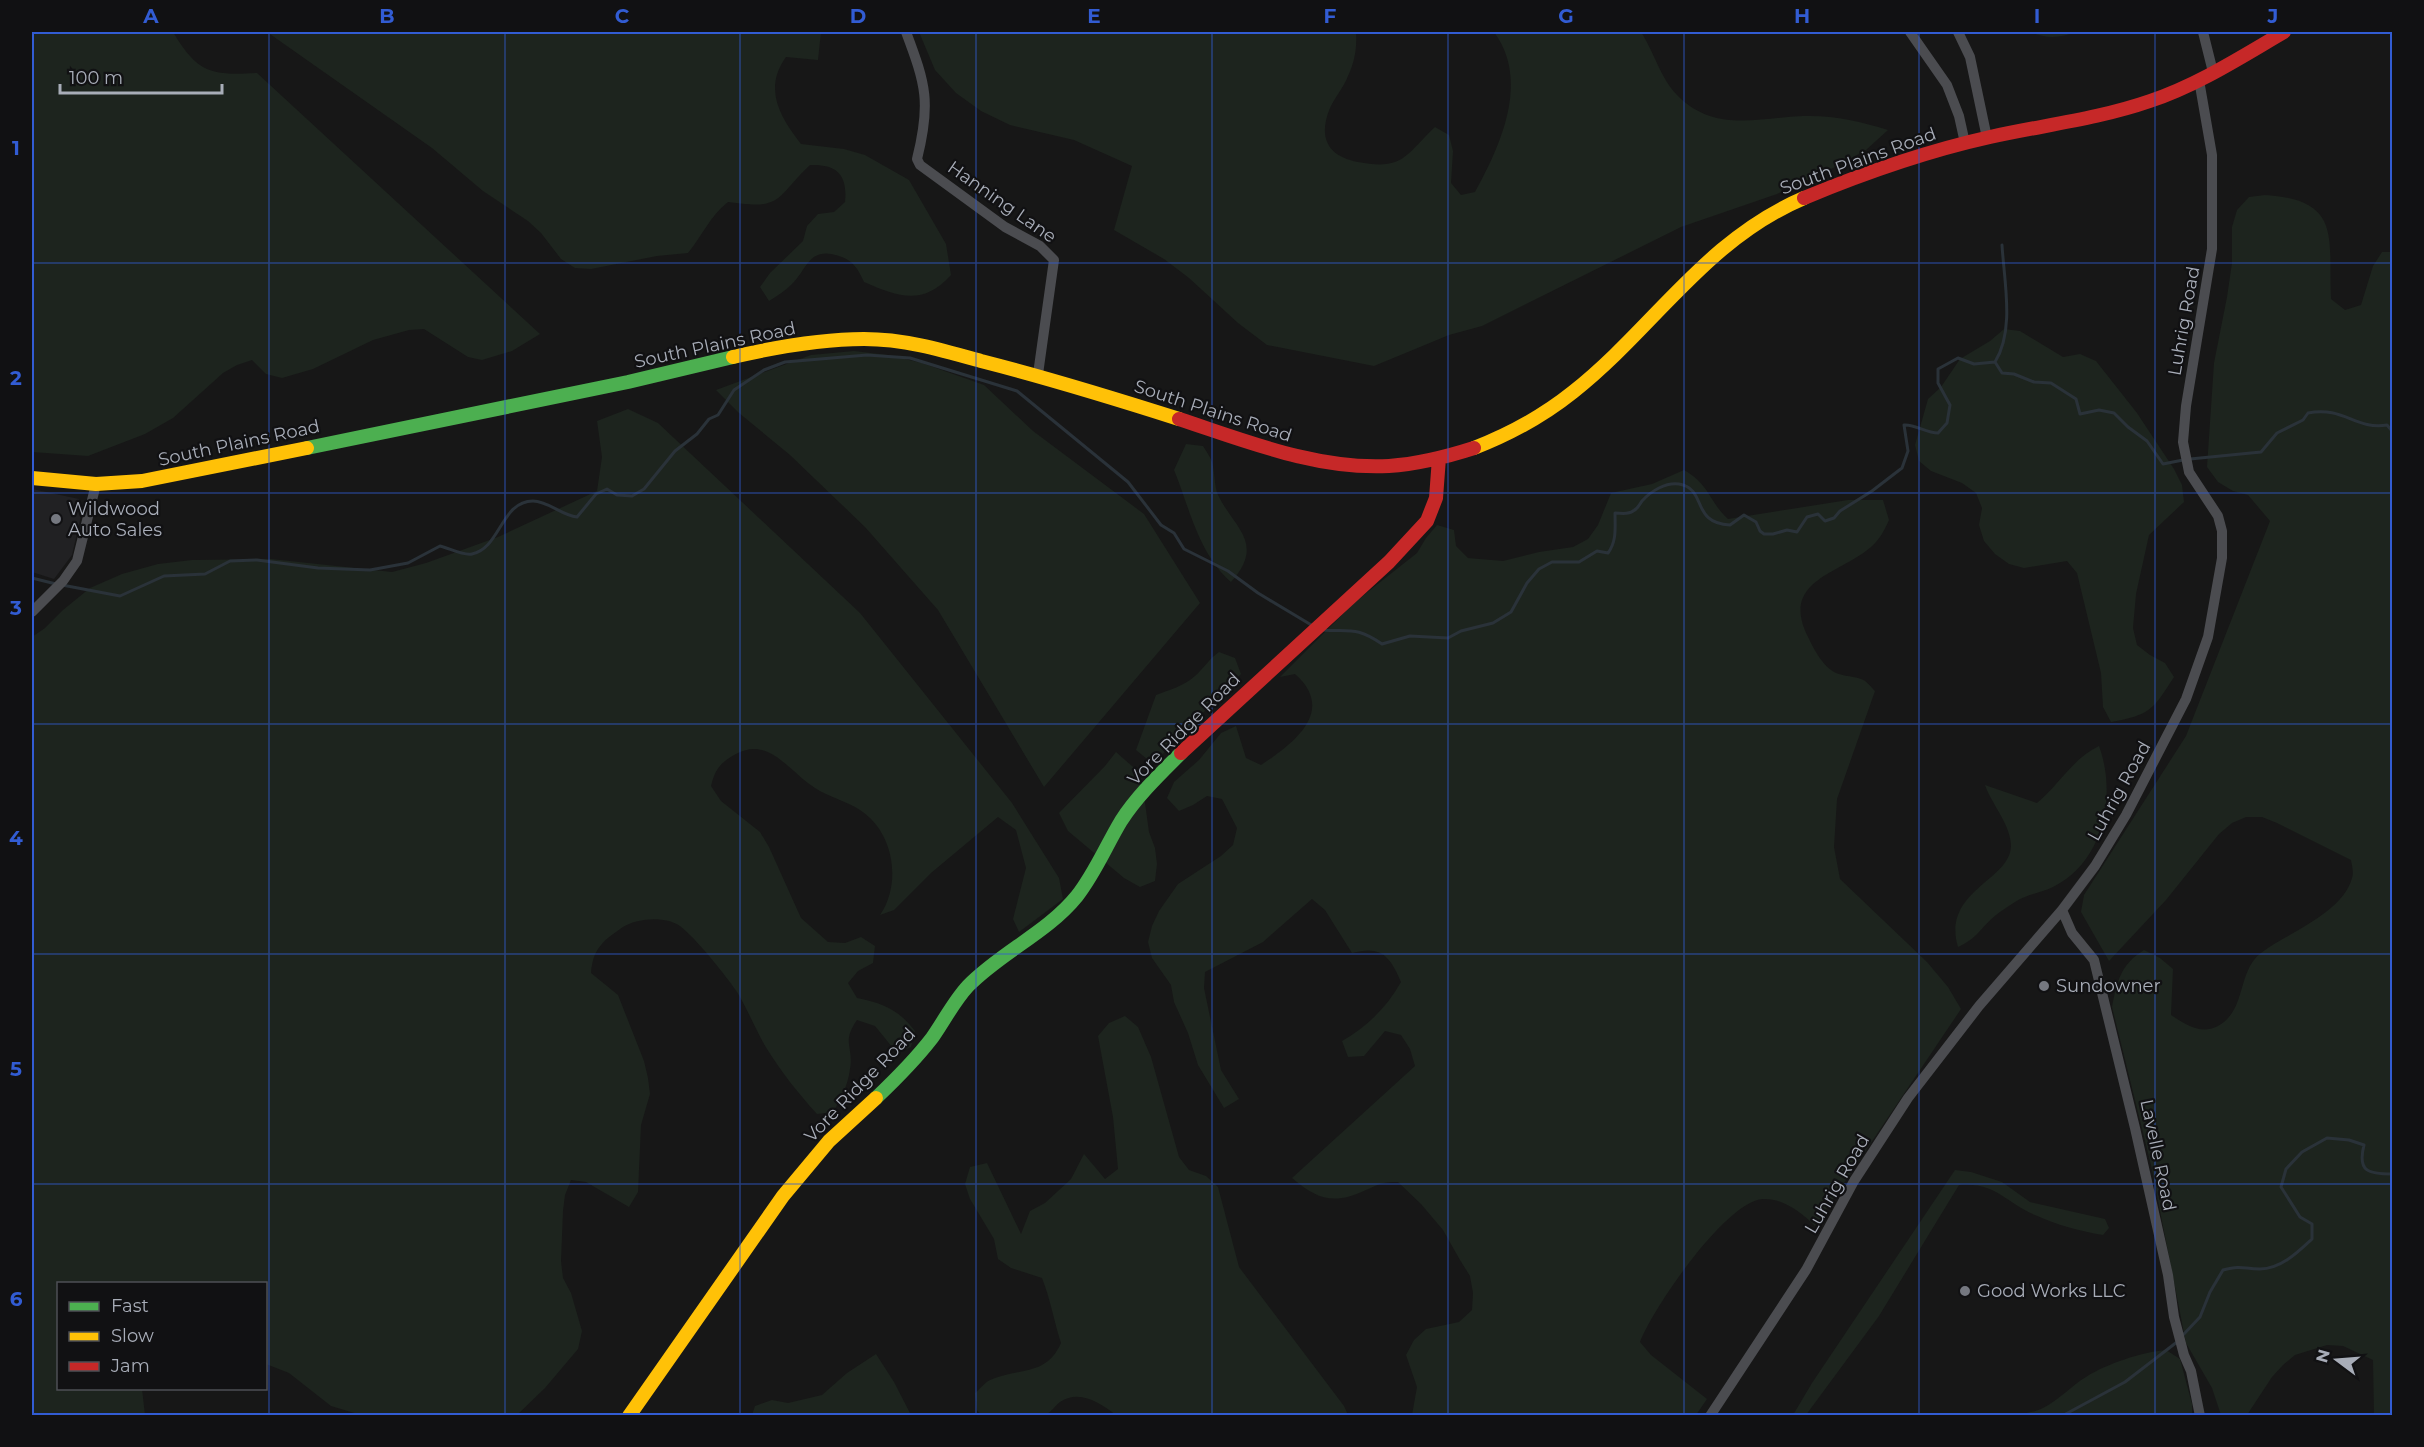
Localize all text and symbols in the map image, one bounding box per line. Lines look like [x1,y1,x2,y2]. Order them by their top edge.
text: A [142,4,159,28]
text: B [379,4,395,28]
text: C [615,4,630,28]
text: D [850,4,866,28]
text: E [1087,4,1101,28]
text: F [1324,4,1337,28]
text: G [1558,4,1574,28]
text: H [1794,4,1810,28]
text: I [2034,4,2040,28]
text: J [2267,4,2278,28]
scale bar [60,57,222,95]
text: 100 m [69,67,123,89]
street label: South Plains Road [1777,123,1939,199]
text: 1 [12,136,20,160]
street label: Hanning Lane [943,156,1061,248]
street label: Luhrig Road [2164,265,2204,377]
street label: South Plains Road [632,317,798,373]
text: 2 [10,366,22,390]
street label: South Plains Road [1131,375,1295,447]
street label: South Plains Road [156,415,322,471]
place label: Wildwood Auto Sales [68,498,162,541]
marker: Wildwood Auto Sales [49,512,63,526]
text: 3 [9,596,22,620]
street label: Vore Ridge Road [1123,668,1245,790]
street label: Luhrig Road [2083,737,2155,845]
text: 4 [9,826,23,850]
place label: Sundowner [2056,975,2161,997]
marker: Sundowner [2037,979,2051,993]
street label: Vore Ridge Road [800,1023,920,1147]
text: 5 [10,1057,22,1081]
street label: Lavelle Road [2135,1097,2181,1213]
street label: Luhrig Road [1800,1131,1874,1237]
place label: Good Works LLC [1977,1280,2126,1302]
legend [57,1282,267,1390]
marker: Good Works LLC [1958,1284,1972,1298]
text: 6 [10,1287,23,1311]
text: Fast [111,1295,149,1317]
text: Slow [111,1325,154,1347]
north arrow [2307,1330,2367,1390]
text: N [2312,1347,2334,1365]
text: Jam [110,1355,150,1377]

